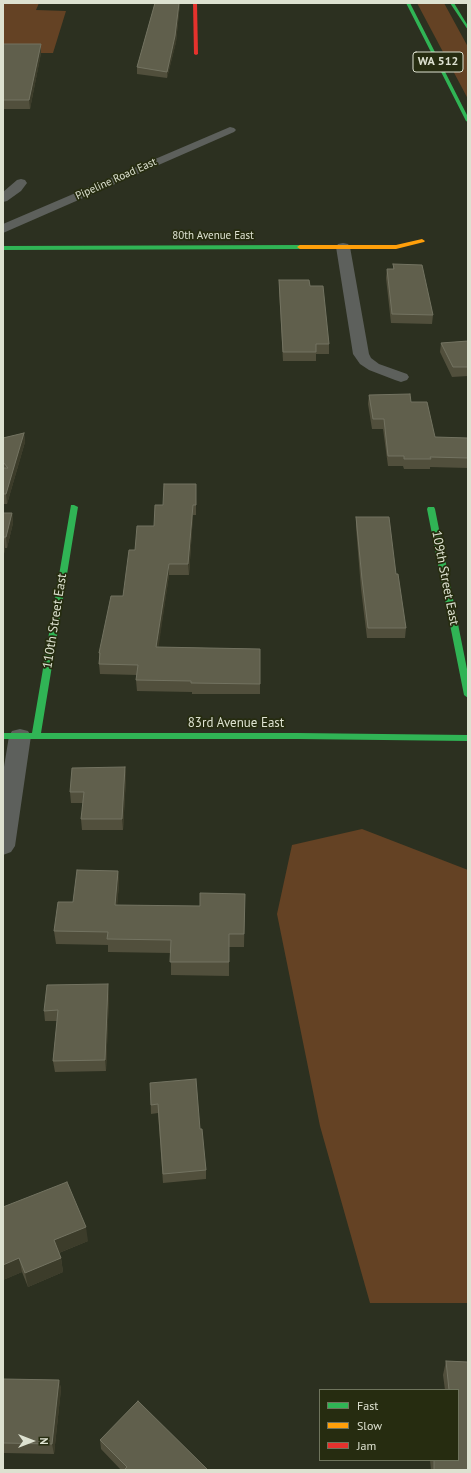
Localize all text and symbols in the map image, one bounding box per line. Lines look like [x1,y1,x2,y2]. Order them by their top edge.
road number: WA 512 [413,52,463,72]
street label: Pipeline Road East [73,155,159,203]
street label: 80th Avenue East [172,229,254,243]
street label: 109th Street East [428,529,462,627]
street label: 110th Street East [40,572,70,670]
street label: 83rd Avenue East [188,715,284,731]
legend [319,1389,459,1461]
text: Fast [357,1398,378,1413]
text: Slow [357,1418,382,1433]
north arrow [12,1421,52,1461]
text: N [37,1437,51,1445]
text: Jam [357,1438,376,1453]

